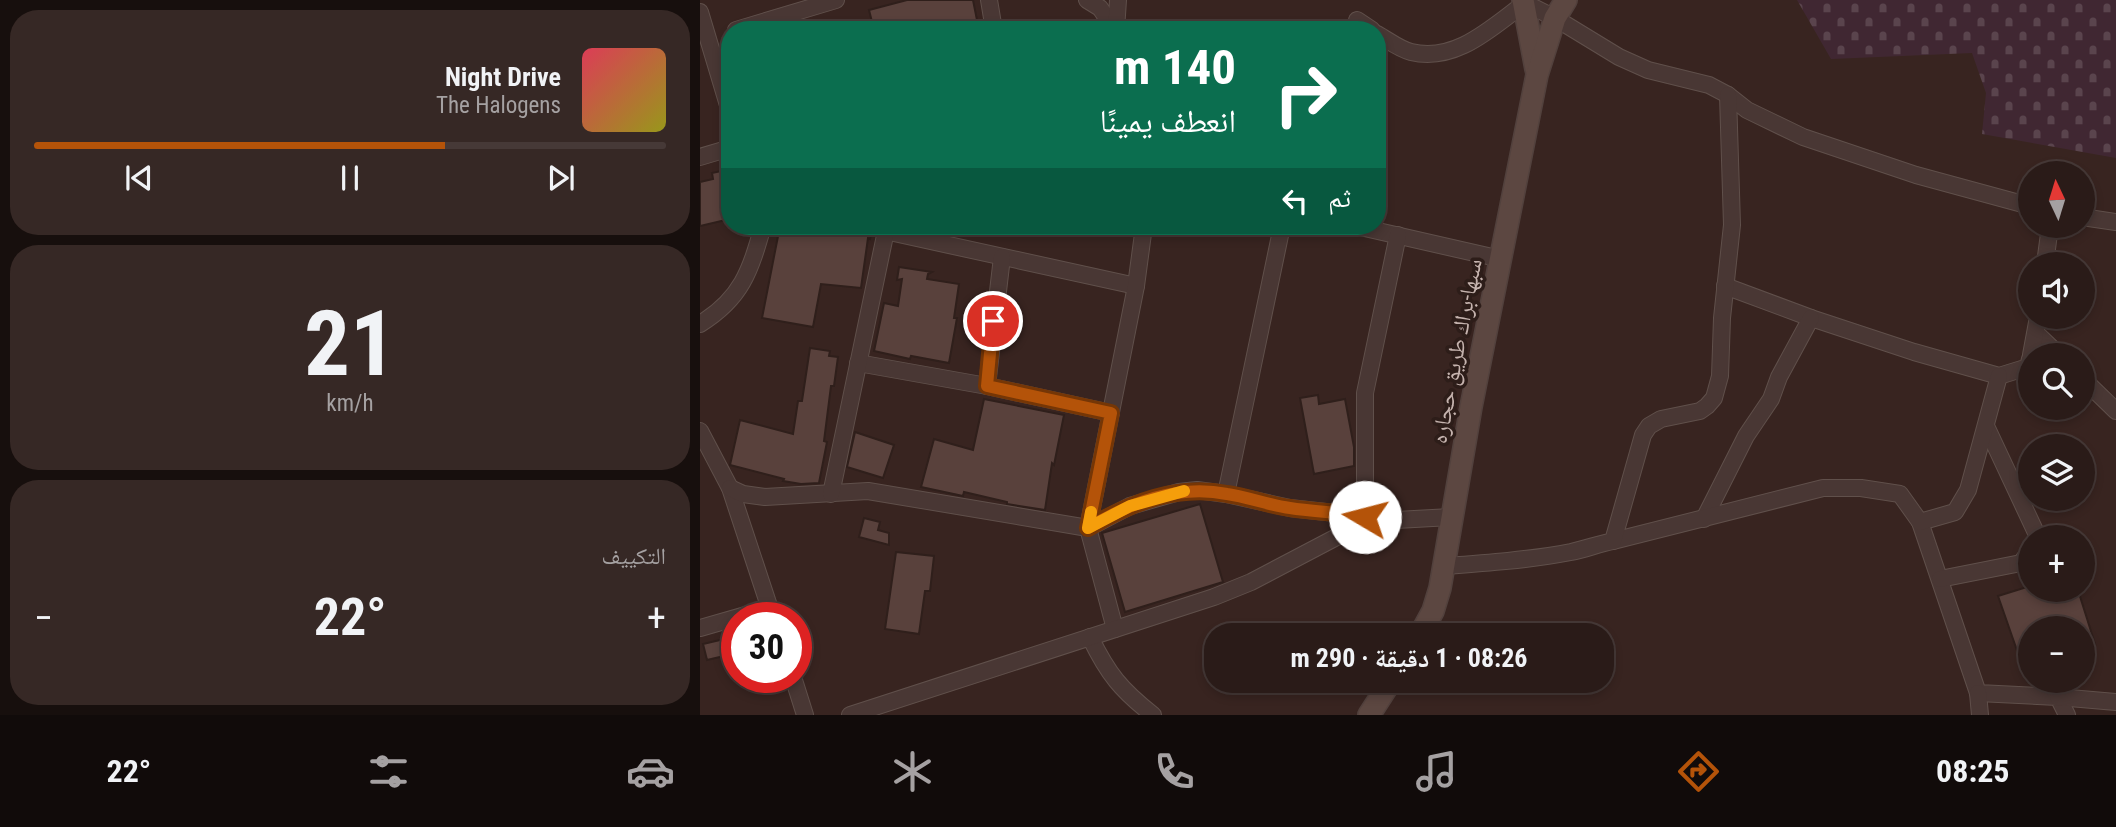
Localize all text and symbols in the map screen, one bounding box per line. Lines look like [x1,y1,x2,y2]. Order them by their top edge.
text: 140 m [1114,39,1236,96]
icon: right [1260,49,1351,140]
text: Night Drive [445,62,561,92]
text: The Halogens [436,92,561,119]
text: انعطف يمينًا [1100,102,1236,140]
icon: previous [120,159,158,197]
icon: pause [331,159,369,197]
icon: next [542,159,580,197]
north arrow [2018,161,2095,238]
map controls [2018,161,2095,693]
icon: left [1276,182,1314,220]
text: ثم [1328,183,1351,213]
button: sound [2018,252,2095,329]
street label: سبها-براك طريق حجاره [1425,256,1488,446]
text: 21 [304,291,396,397]
pin [963,291,1023,351]
icon: arrive [974,302,1012,340]
button: search [2018,343,2095,420]
text: km/h [326,390,374,417]
button: layers [2018,434,2095,511]
position arrow [1328,480,1402,554]
button: + [2018,525,2095,602]
text: التكييف [601,543,666,570]
text: 22° [314,587,386,648]
text: − [34,596,53,640]
text: + [647,596,666,640]
speed limit sign: 30 [721,602,812,693]
button: − [2018,616,2095,693]
text: 08:26 · 1 دقيقة · 290 m [1291,643,1527,673]
icon: filters [364,747,413,796]
icon: car [626,747,675,796]
icon: climate [888,747,937,796]
icon: phone [1150,747,1199,796]
icon: music [1412,747,1461,796]
icon: directions [1674,747,1723,796]
text: 22° [107,752,151,790]
text: 08:25 [1936,752,2010,790]

